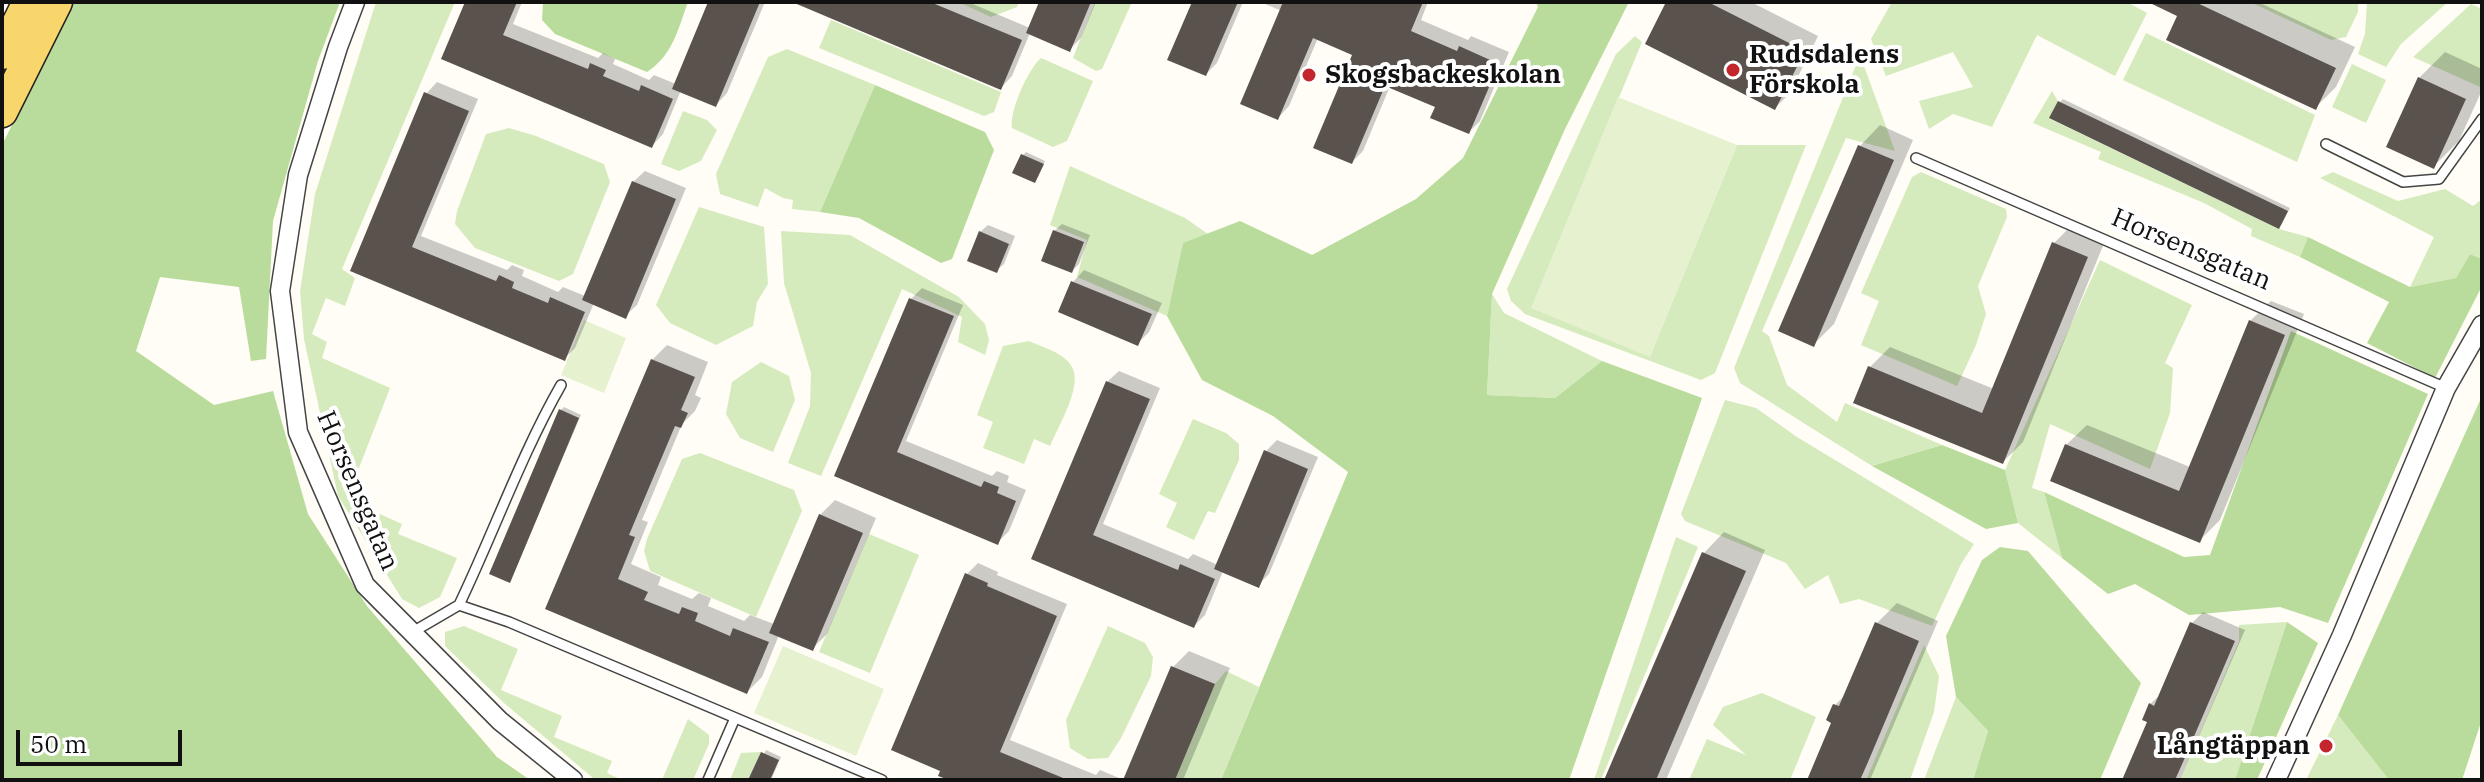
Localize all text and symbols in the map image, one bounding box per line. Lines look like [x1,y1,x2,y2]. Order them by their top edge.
place label: Rudsdalens Förskola [1749,39,1899,100]
place label: Skogsbackeskolan [1325,59,1561,91]
marker: Rudsdalens Förskola [1724,61,1742,79]
marker: Skogsbackeskolan [1300,66,1318,84]
street label: Horsensgatan [2107,202,2275,298]
street label: Horsensgatan [309,407,405,575]
scale bar [20,714,186,764]
text: 50 m [30,728,87,760]
place label: Långtäppan [2157,730,2310,762]
marker: Långtäppan [2317,737,2335,755]

